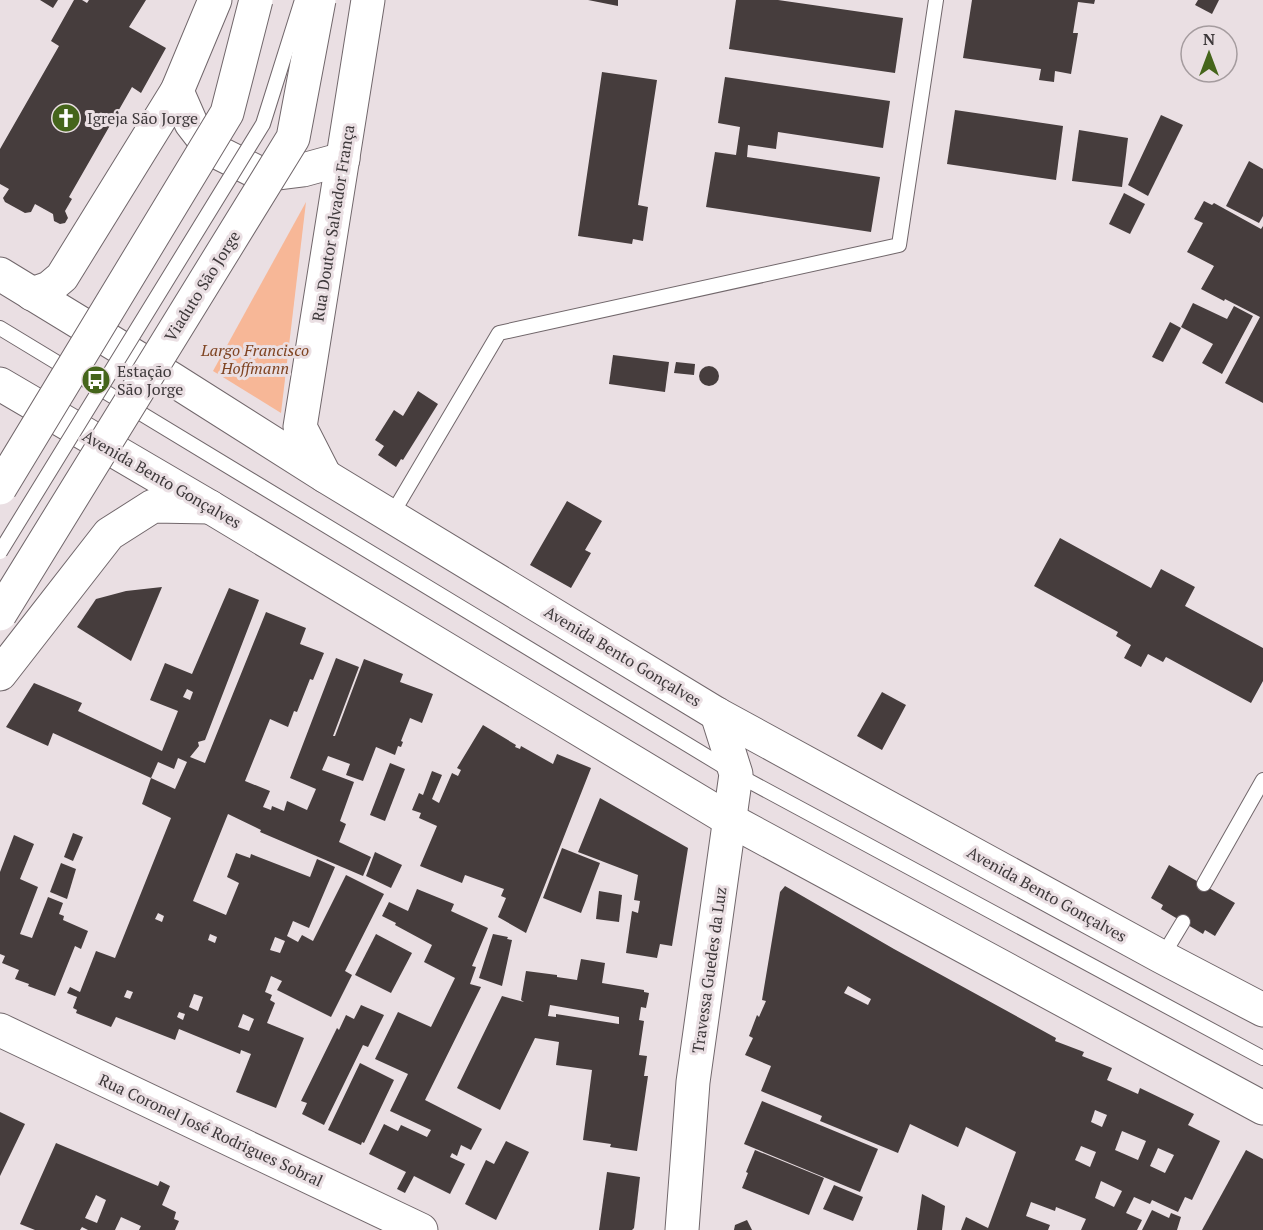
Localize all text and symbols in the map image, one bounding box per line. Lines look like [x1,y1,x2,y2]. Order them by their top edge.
north arrow [1179,24,1239,84]
text: N [1203,28,1215,50]
church icon: Igreja São Jorge [50,102,82,134]
place label: Igreja São Jorge [87,107,198,129]
street label: Rua Doutor Salvador França [307,123,359,323]
street label: Viaduto São Jorge [159,226,245,346]
park label: Largo Francisco Hoffmann [200,339,309,379]
place label: Estação São Jorge [117,360,183,400]
bus stop icon: Estação São Jorge [80,364,112,396]
street label: Avenida Bento Gonçalves [79,425,245,533]
street label: Avenida Bento Gonçalves [540,600,706,712]
street label: Avenida Bento Gonçalves [963,841,1131,947]
street label: Travessa Guedes da Luz [686,885,732,1055]
street label: Rua Coronel José Rodrigues Sobral [95,1068,327,1192]

